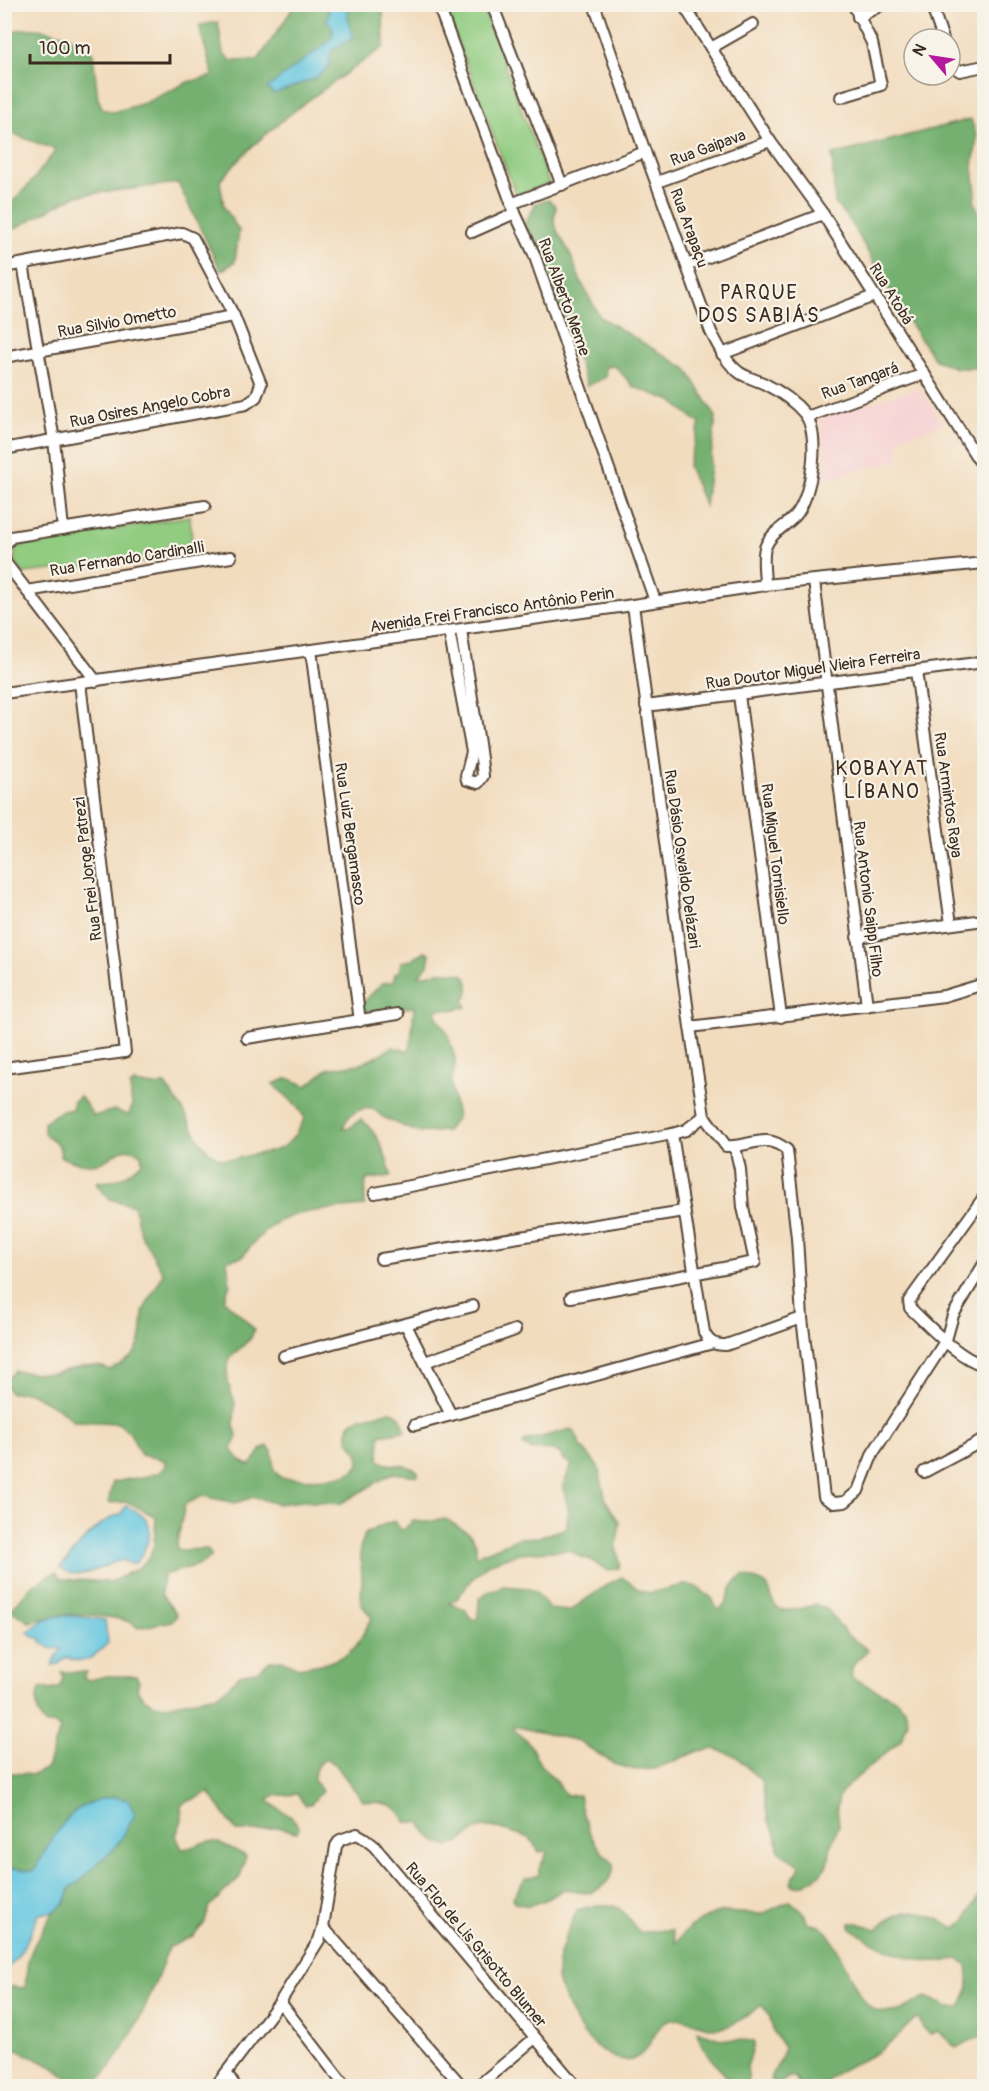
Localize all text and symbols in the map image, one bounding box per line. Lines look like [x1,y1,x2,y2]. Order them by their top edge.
scale bar [30,27,170,65]
north arrow [902,27,962,87]
text: 100 m [39,37,91,60]
text: N [908,40,931,60]
street label: Rua Gaipava [668,125,748,171]
street label: Rua Arapaçu [665,186,713,270]
street label: Rua Alberto Meme [533,235,595,359]
street label: Rua Atobá [864,259,918,329]
district label: PARQUE DOS SABIÁS [698,280,820,328]
street label: Rua Silvio Ometto [56,302,178,342]
street label: Rua Tangará [819,358,901,404]
street label: Rua Osires Angelo Cobra [68,382,232,432]
street label: Rua Fernando Cardinalli [48,537,206,581]
street label: Avenida Frei Francisco Antônio Perin [369,583,615,637]
street label: Rua Doutor Miguel Vieira Ferreira [704,644,922,694]
street label: Rua Armintos Raya [929,731,967,859]
district label: KOBAYAT LÍBANO [835,756,929,804]
street label: Rua Luiz Bergamasco [330,761,370,907]
street label: Rua Dásio Oswaldo Delázari [660,768,704,950]
street label: Rua Miguel Tornisiello [756,782,794,926]
street label: Rua Frei Jorge Patrezi [69,796,107,942]
street label: Rua Antonio Saipp Filho [849,820,888,978]
street label: Rua Flor de Lis Grisotto Blumer [401,1858,551,2032]

